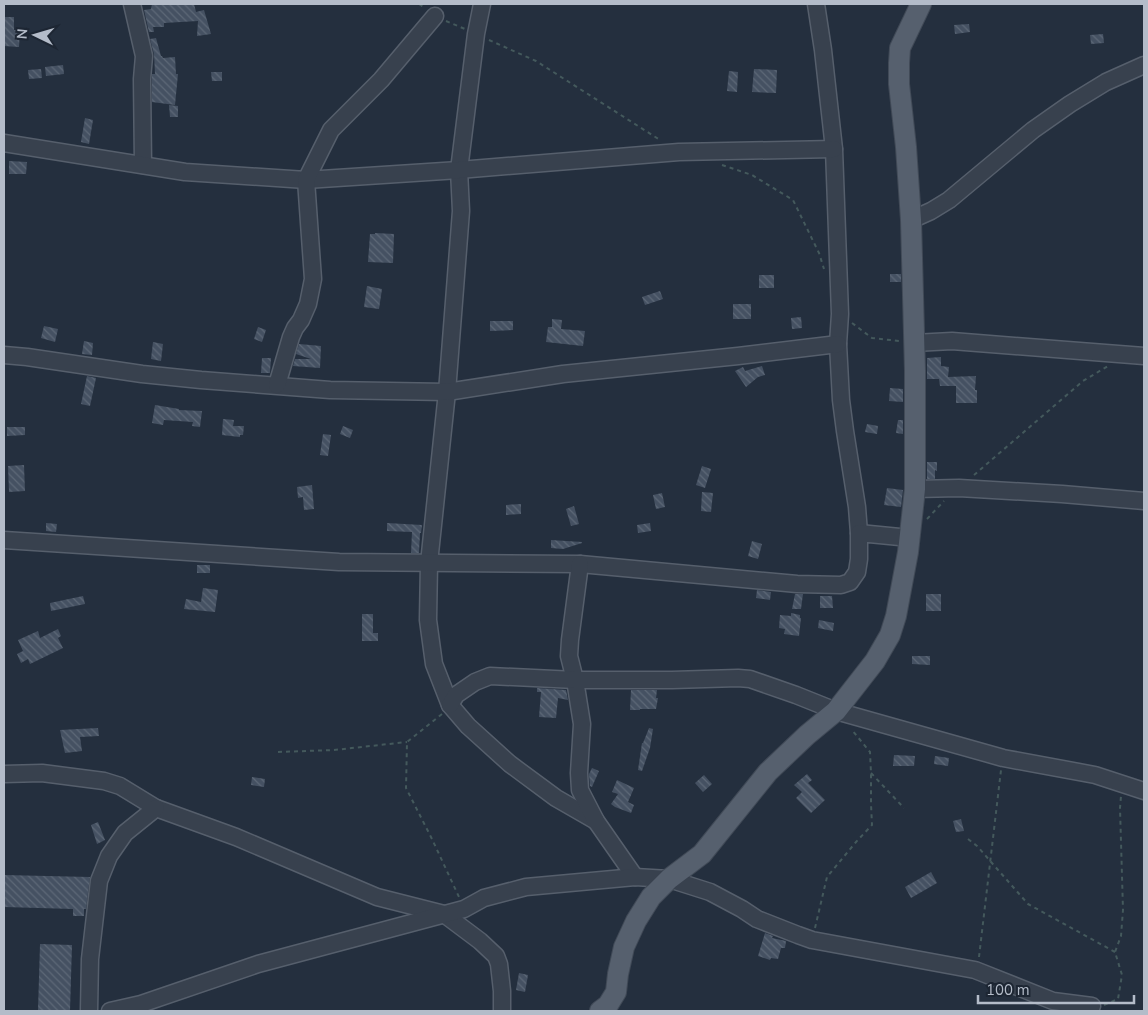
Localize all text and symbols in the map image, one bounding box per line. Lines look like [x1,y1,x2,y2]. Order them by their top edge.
north arrow [10,10,60,60]
text: N [13,28,32,40]
scale bar [978,972,1134,1004]
text: 100 m [986,980,1030,1000]

